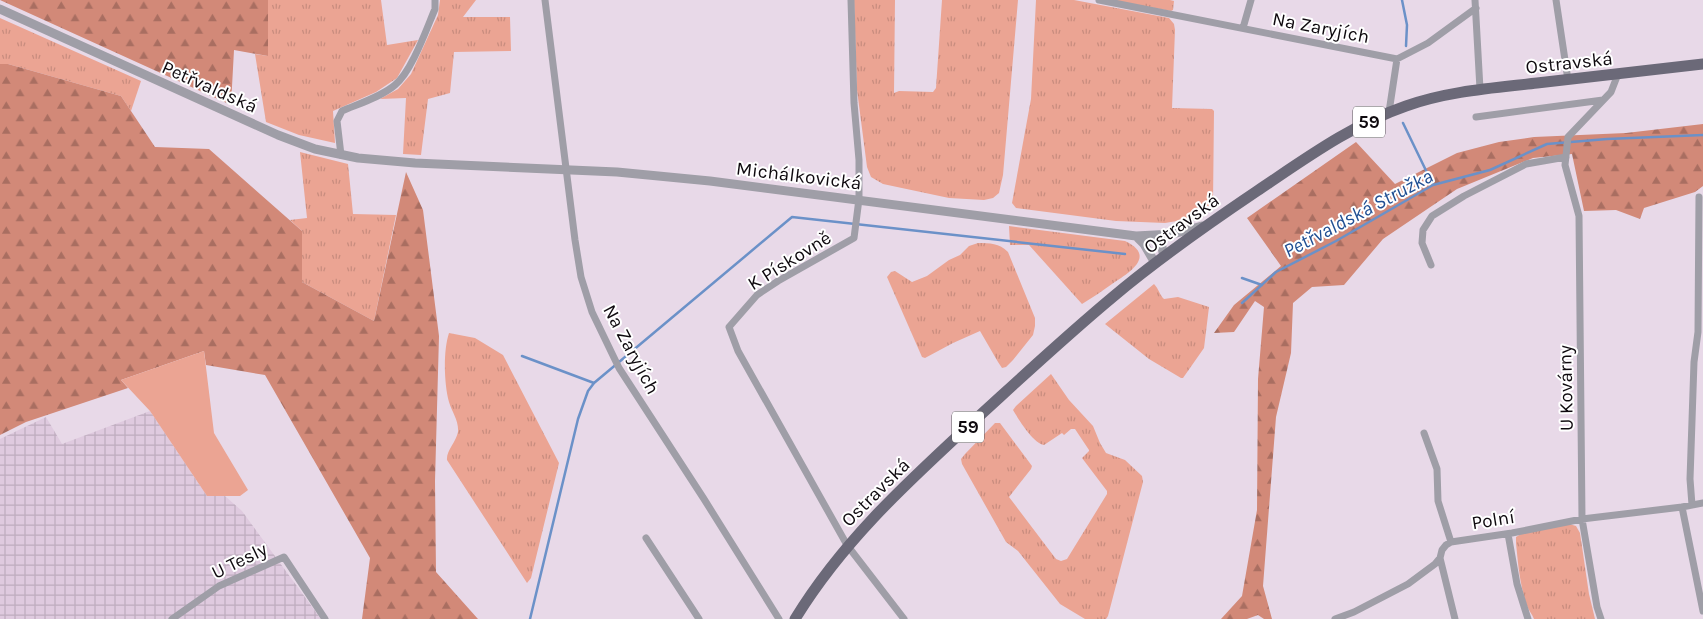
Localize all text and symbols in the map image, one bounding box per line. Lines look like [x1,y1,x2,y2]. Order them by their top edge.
street label: Na Zaryjích [1270,8,1371,48]
street label: Ostravská [1524,47,1614,79]
street label: Petřvaldská [159,56,261,118]
road number: 59 [1353,106,1385,138]
street label: Michálkovická [735,157,863,195]
water label: Petřvaldská Stružka [1280,164,1437,263]
street label: Ostravská [1140,189,1223,258]
street label: K Pískovně [744,227,835,295]
street label: Na Zaryjích [598,301,664,398]
street label: U Kovárny [1554,345,1578,431]
road number: 59 [952,412,984,442]
street label: Ostravská [837,454,914,531]
street label: Polní [1470,506,1517,534]
street label: U Tesly [208,538,271,584]

